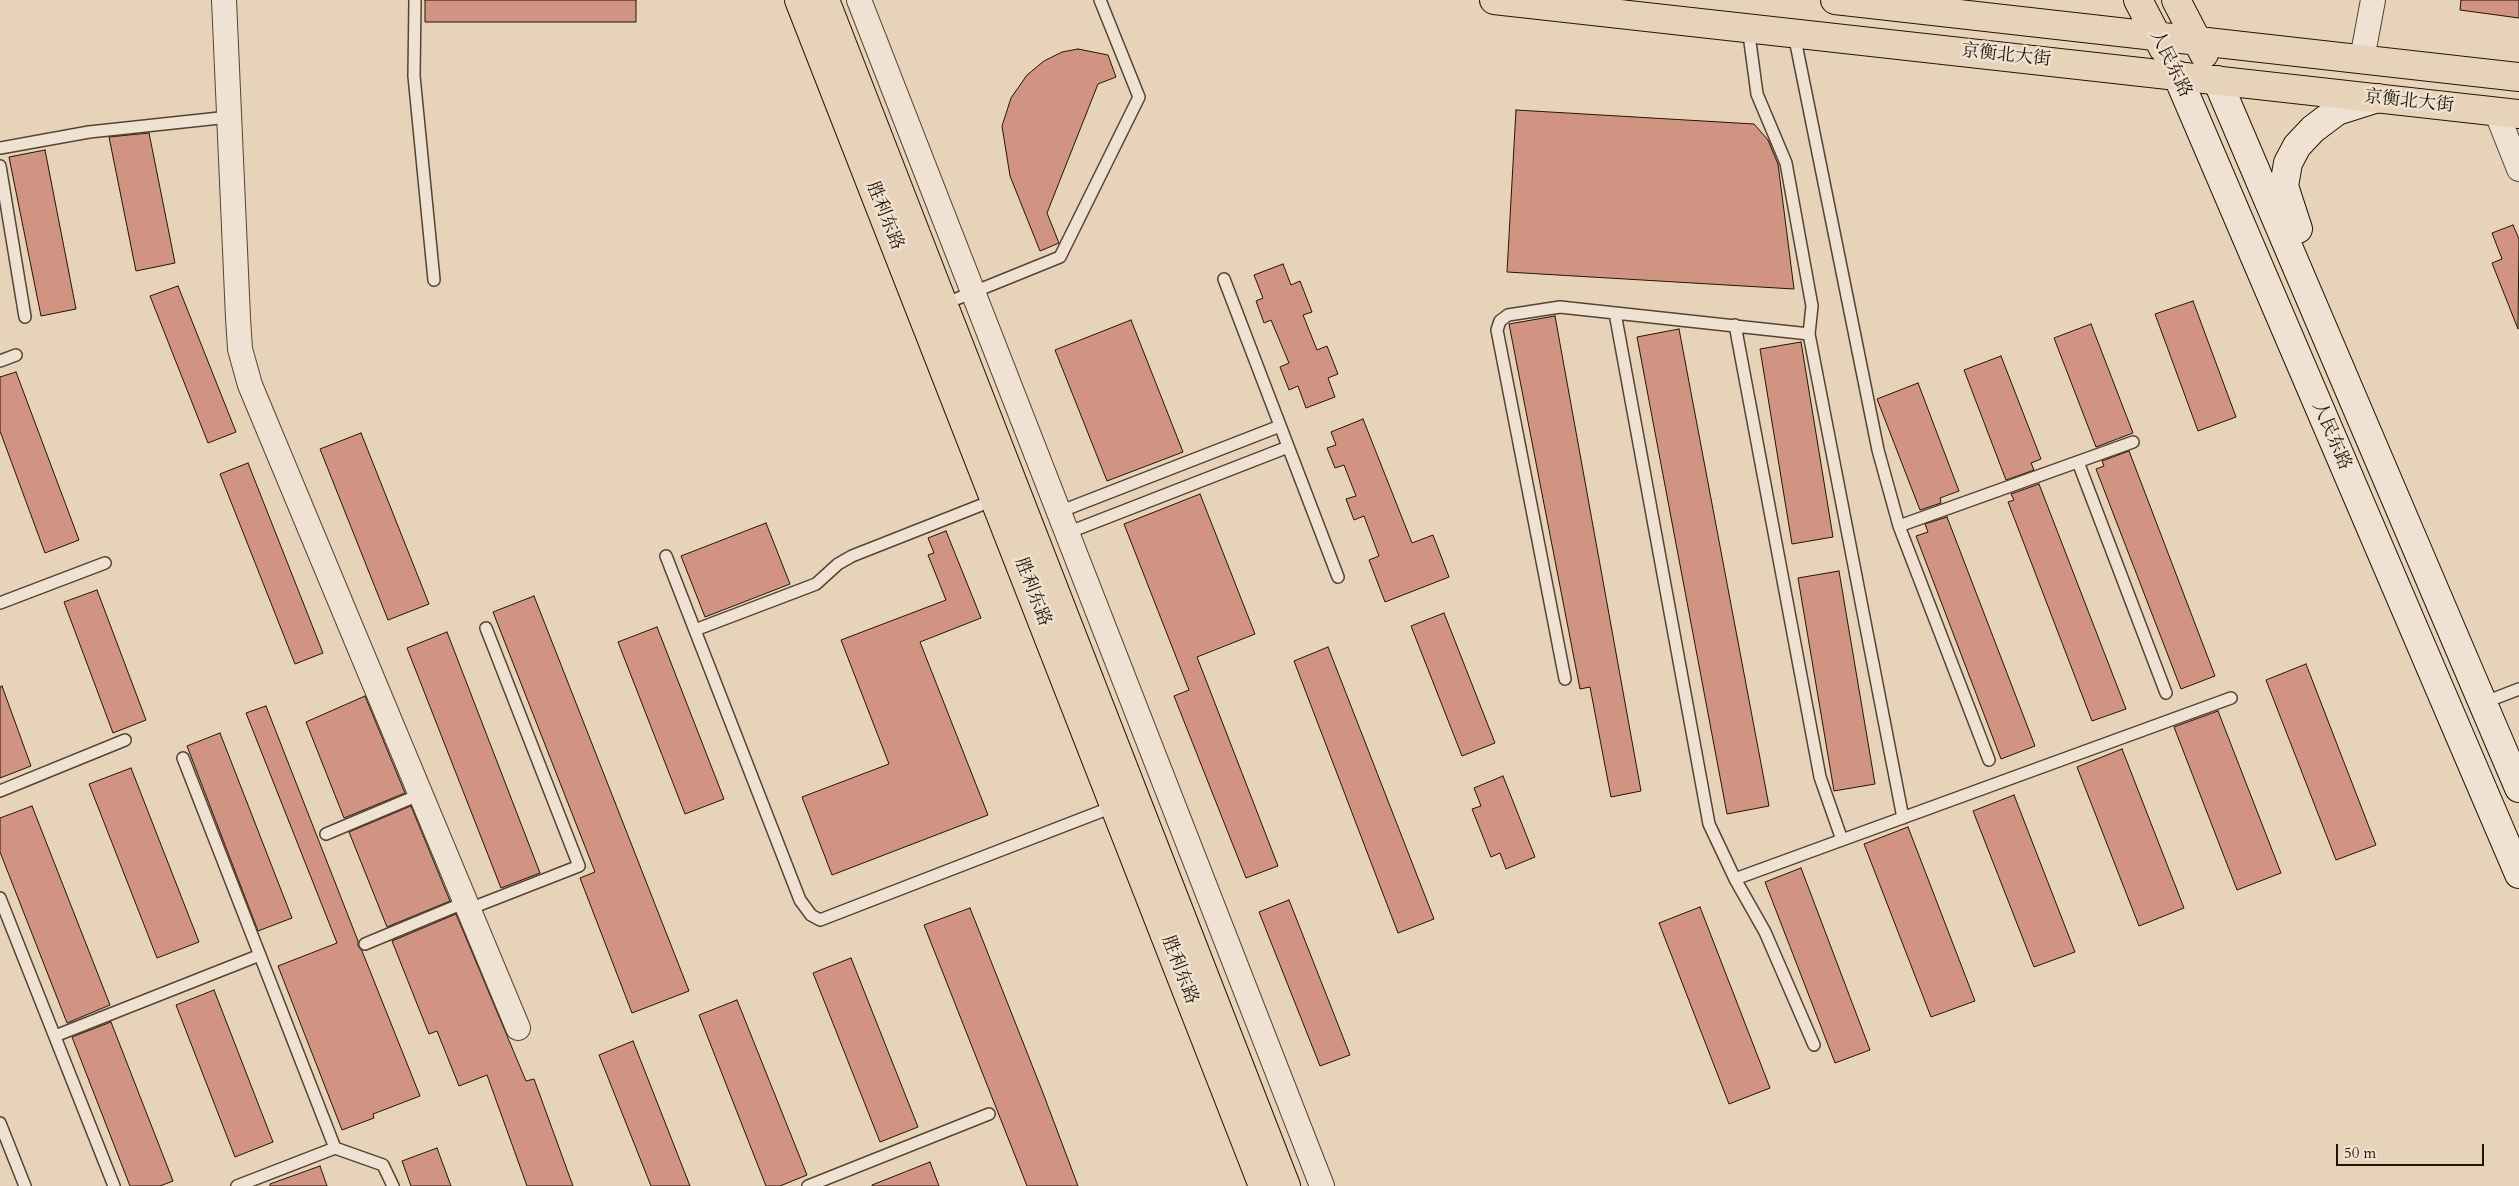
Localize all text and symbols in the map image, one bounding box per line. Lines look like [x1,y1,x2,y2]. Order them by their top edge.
street label: 人民东路 [2145,27,2195,101]
street label: 京衡北大街 [1960,41,2052,71]
street label: 京衡北大街 [2363,87,2455,117]
street label: 胜利东路 [861,179,907,253]
street label: 人民东路 [2307,399,2355,473]
street label: 胜利东路 [1009,555,1055,629]
street label: 胜利东路 [1156,933,1202,1007]
scale bar [2339,1134,2486,1166]
text: 50 m [2344,1143,2376,1163]

